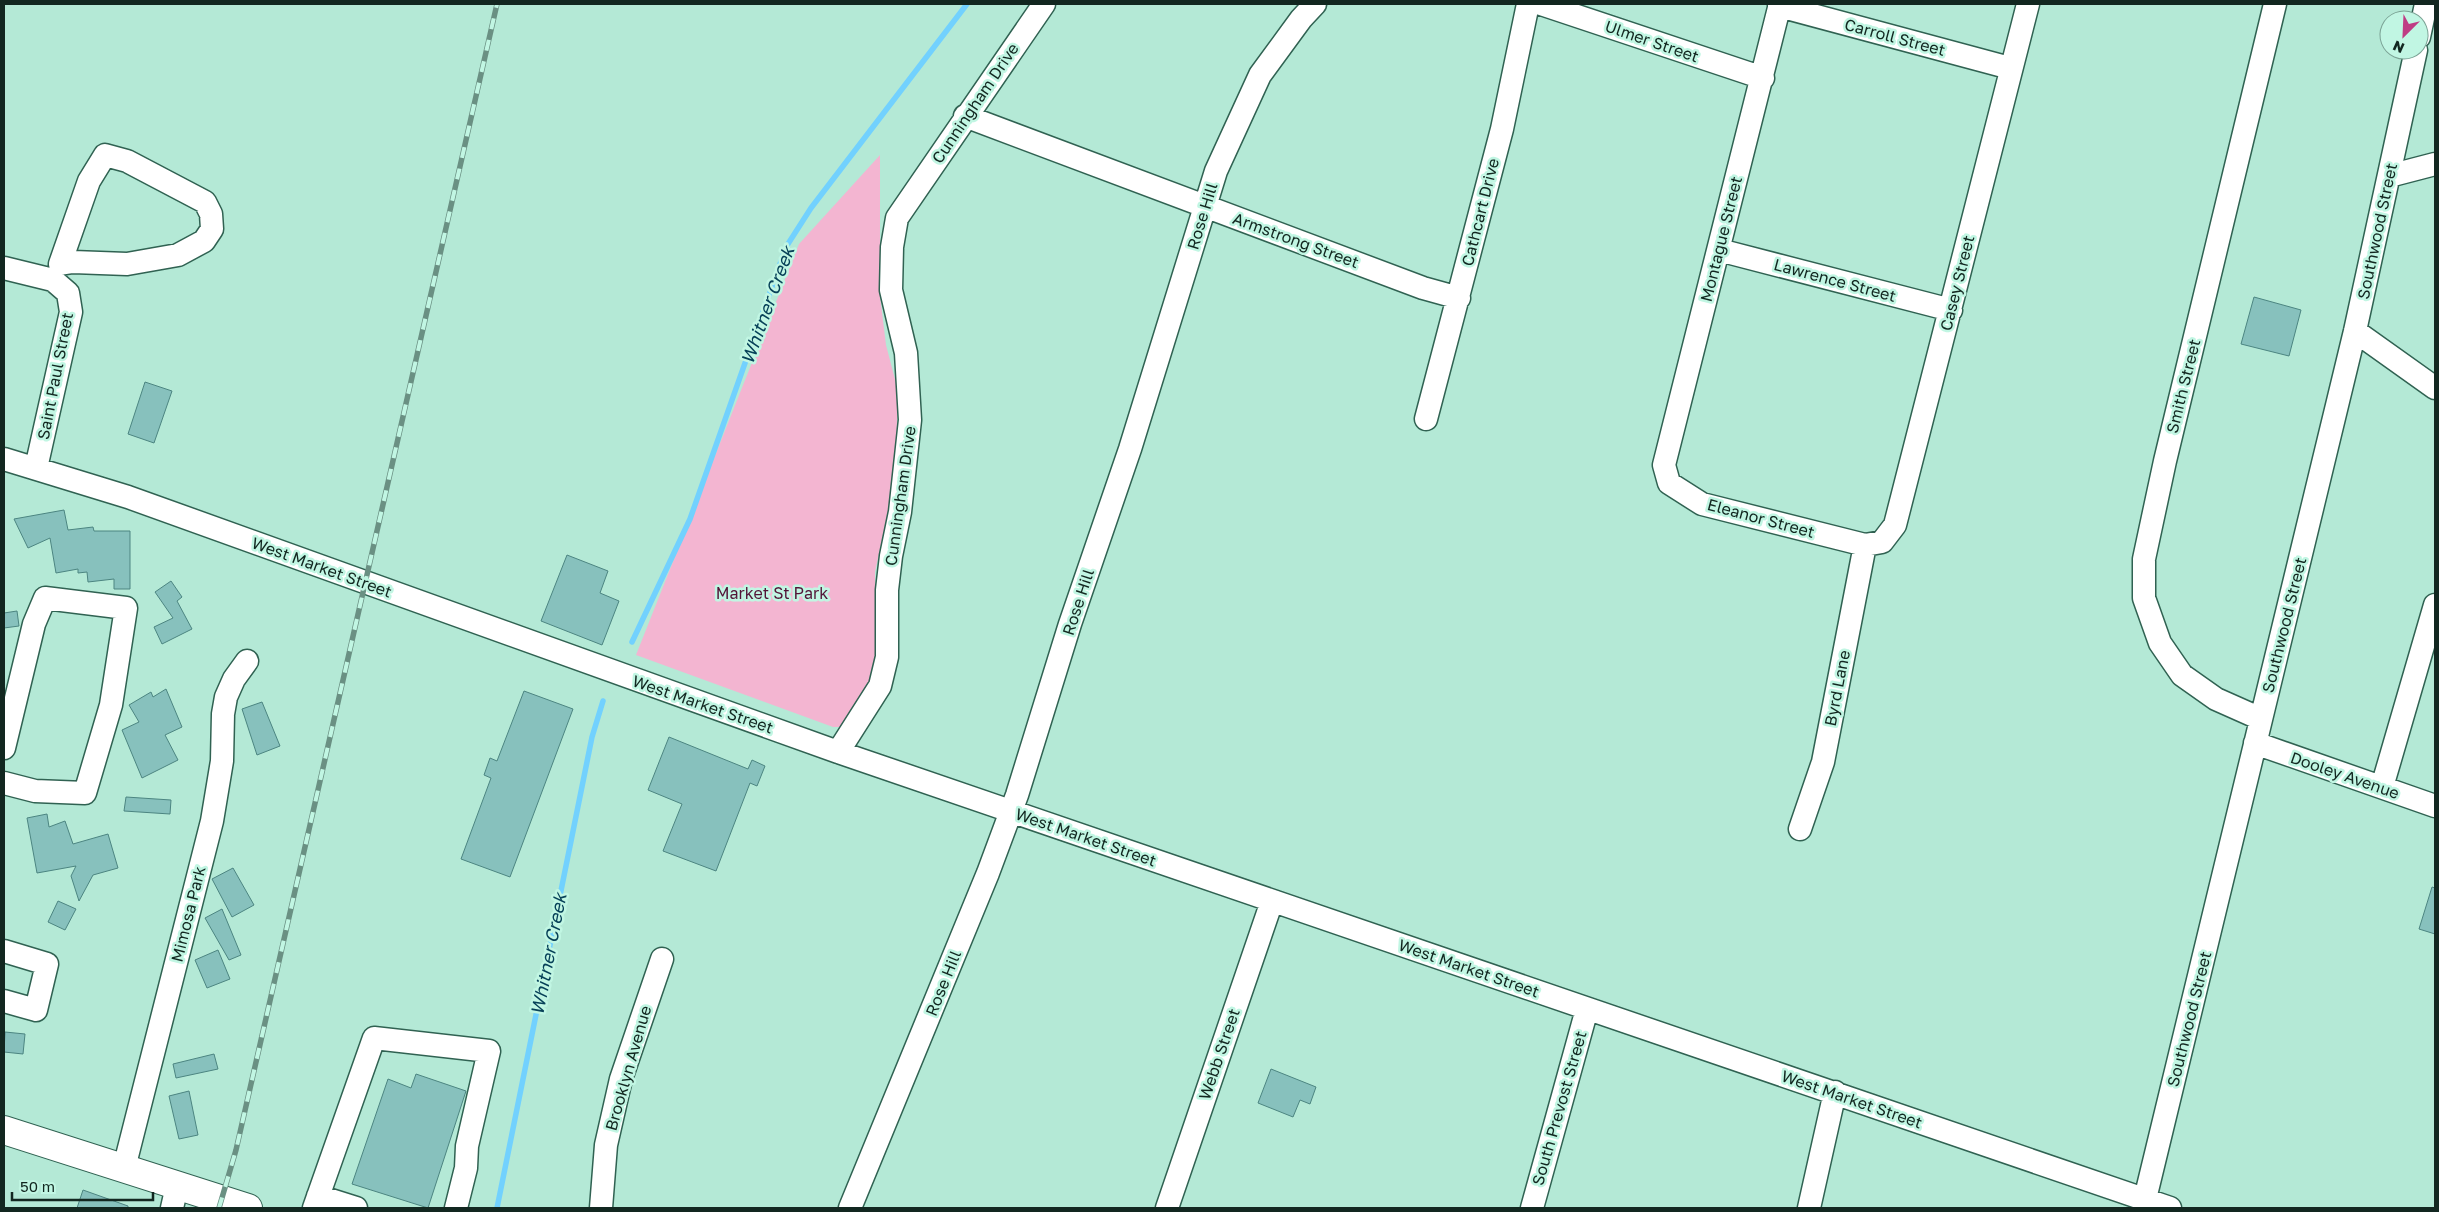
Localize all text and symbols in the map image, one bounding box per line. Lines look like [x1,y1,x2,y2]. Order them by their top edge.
north arrow [2379,10,2429,60]
street label: Carroll Street [1842,14,1948,60]
street label: Ulmer Street [1602,16,1702,66]
text: N [2390,37,2407,57]
street label: Cunningham Drive [927,39,1023,167]
street label: Cathcart Drive [1457,156,1503,268]
street label: Southwood Street [2353,161,2401,301]
street label: Montague Street [1696,174,1746,304]
street label: Rose Hill [1182,180,1222,252]
street label: Armstrong Street [1230,208,1362,272]
street label: Casey Street [1935,233,1979,333]
water label: Whitner Creek [736,241,799,367]
street label: Lawrence Street [1772,254,1898,306]
street label: Saint Paul Street [33,311,77,441]
street label: Smith Street [2162,337,2204,435]
street label: Cunningham Drive [880,425,920,567]
street label: Eleanor Street [1705,494,1817,542]
street label: West Market Street [249,532,395,602]
street label: Southwood Street [2258,555,2310,695]
street label: Rose Hill [1058,566,1098,638]
park label: Market St Park [716,583,828,603]
street label: Byrd Lane [1820,648,1854,728]
street label: West Market Street [630,671,776,737]
street label: Dooley Avenue [2288,747,2402,803]
street label: West Market Street [1013,804,1159,870]
street label: Mimosa Park [166,864,210,964]
water label: Whitner Creek [525,889,571,1017]
street label: West Market Street [1396,935,1542,1001]
street label: Rose Hill [921,947,965,1019]
street label: Southwood Street [2163,949,2215,1089]
street label: Brooklyn Avenue [601,1003,655,1133]
street label: Webb Street [1194,1006,1244,1102]
street label: South Prevost Street [1527,1028,1591,1188]
street label: West Market Street [1779,1066,1925,1132]
scale bar [12,1170,154,1202]
text: 50 m [20,1177,55,1195]

